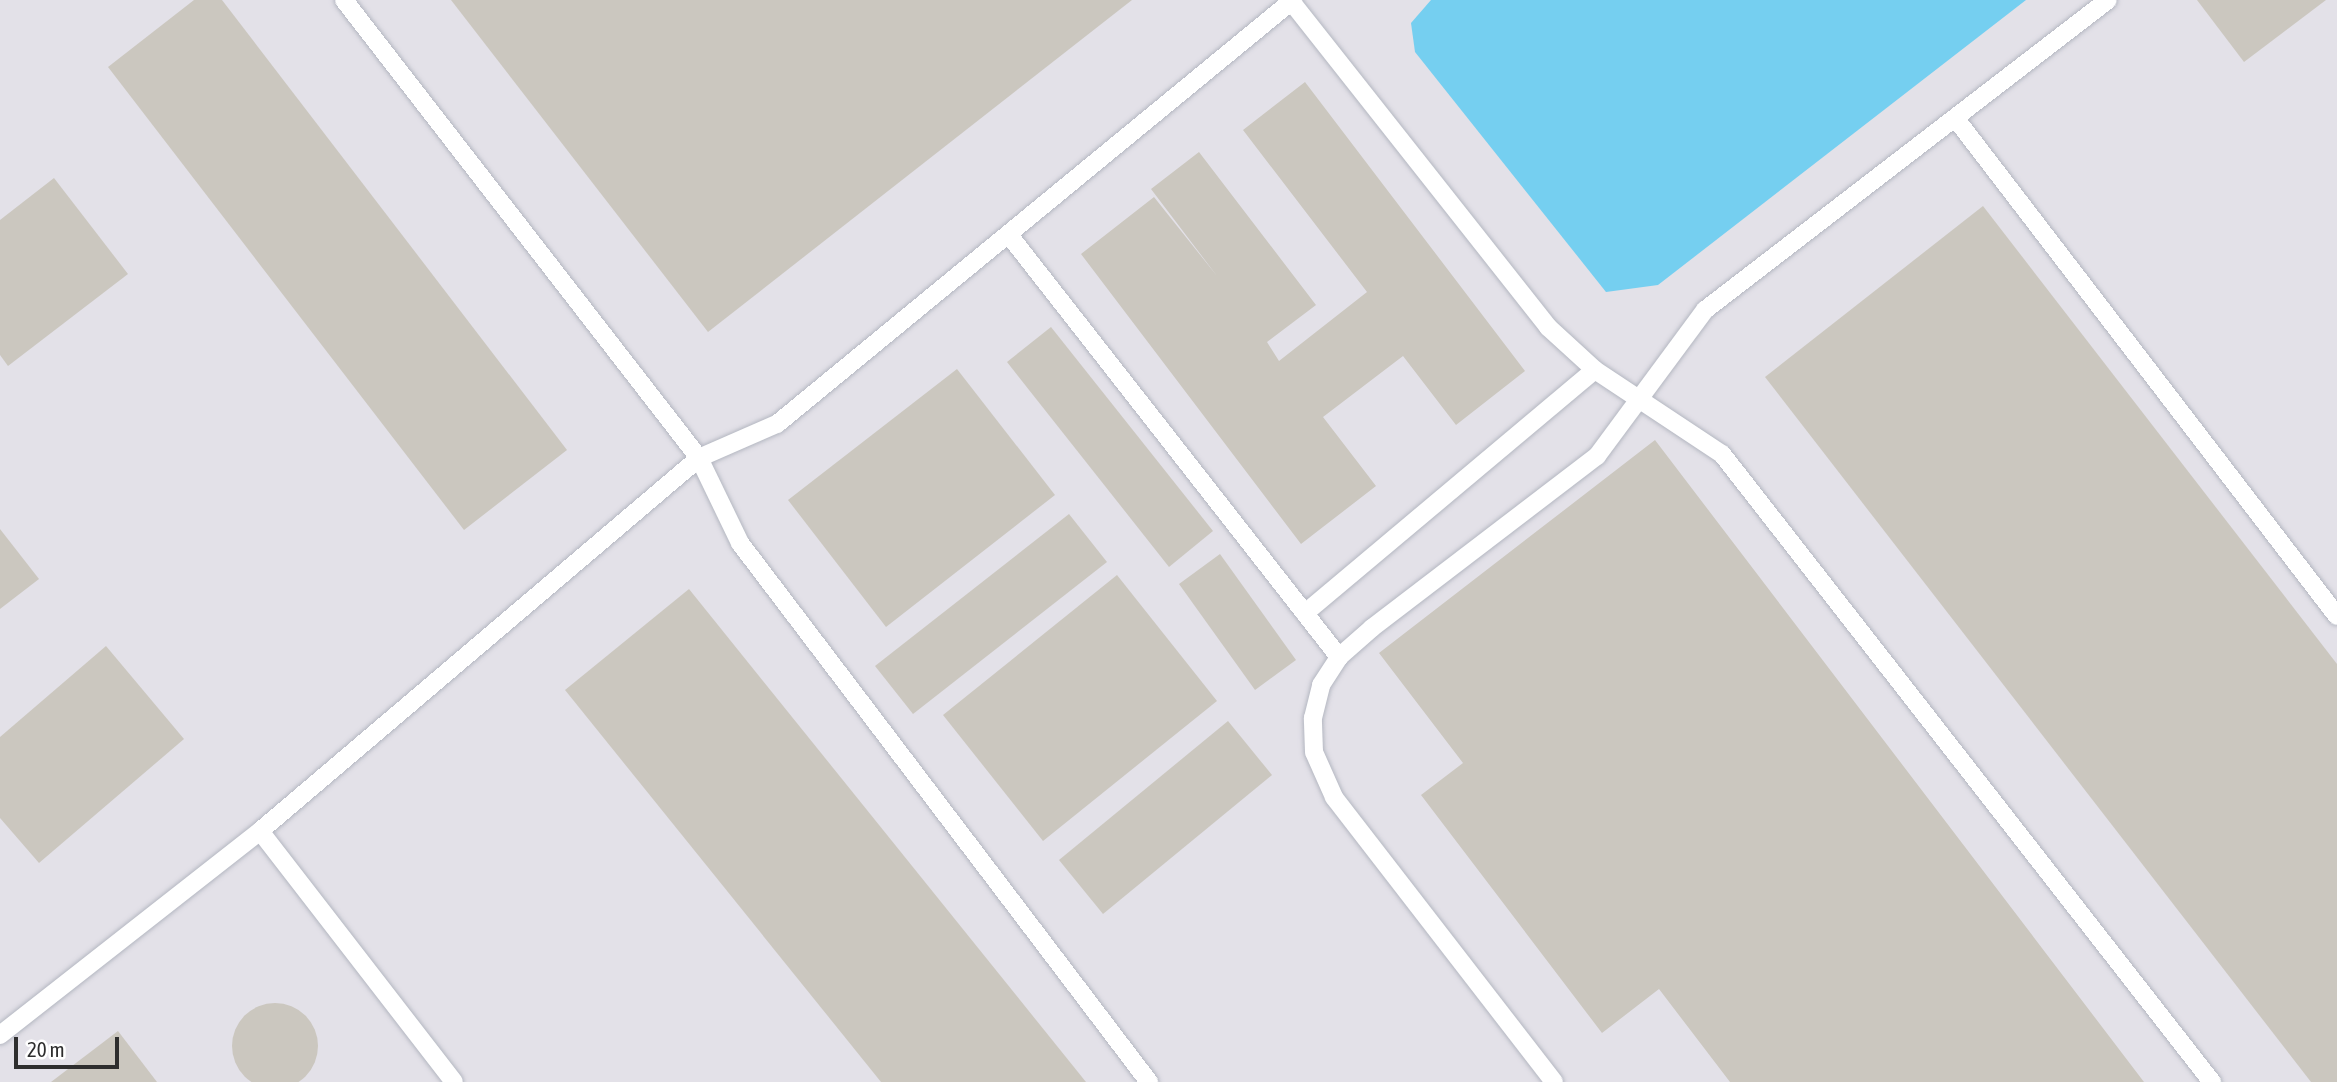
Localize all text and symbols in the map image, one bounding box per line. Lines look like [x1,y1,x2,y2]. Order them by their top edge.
scale bar [18,1023,122,1066]
text: 20 m [27,1037,65,1061]

